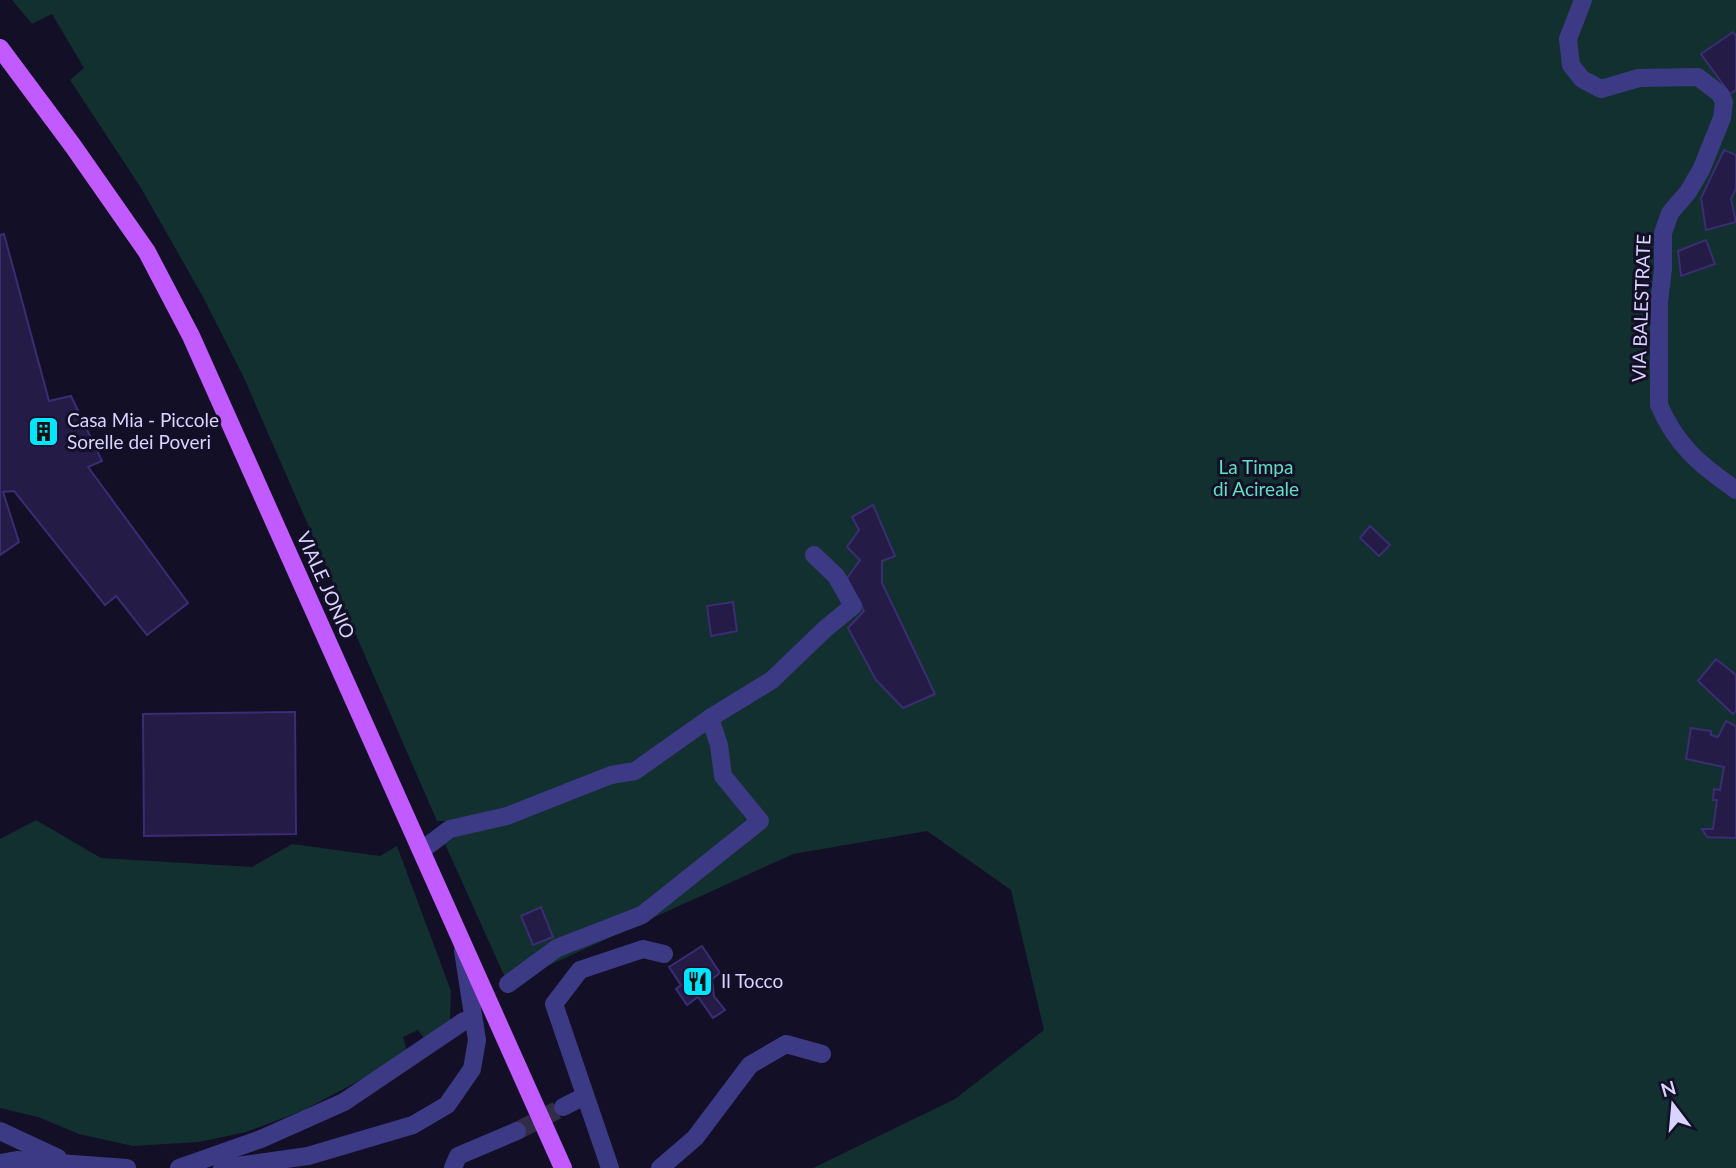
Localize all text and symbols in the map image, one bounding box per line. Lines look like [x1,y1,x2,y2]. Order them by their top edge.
street label: VIA BALESTRATE [1626,234,1655,382]
place label: Casa Mia - Piccole Sorelle dei Poveri [67,408,219,453]
building icon: Casa Mia - Piccole Sorelle dei Poveri [27,414,61,448]
park label: La Timpa di Acireale [1213,455,1299,500]
street label: VIALE JONIO [293,528,360,642]
restaurant icon: Il Tocco [681,964,715,998]
place label: Il Tocco [721,969,783,992]
north arrow [1638,1070,1708,1140]
text: N [1658,1075,1678,1101]

